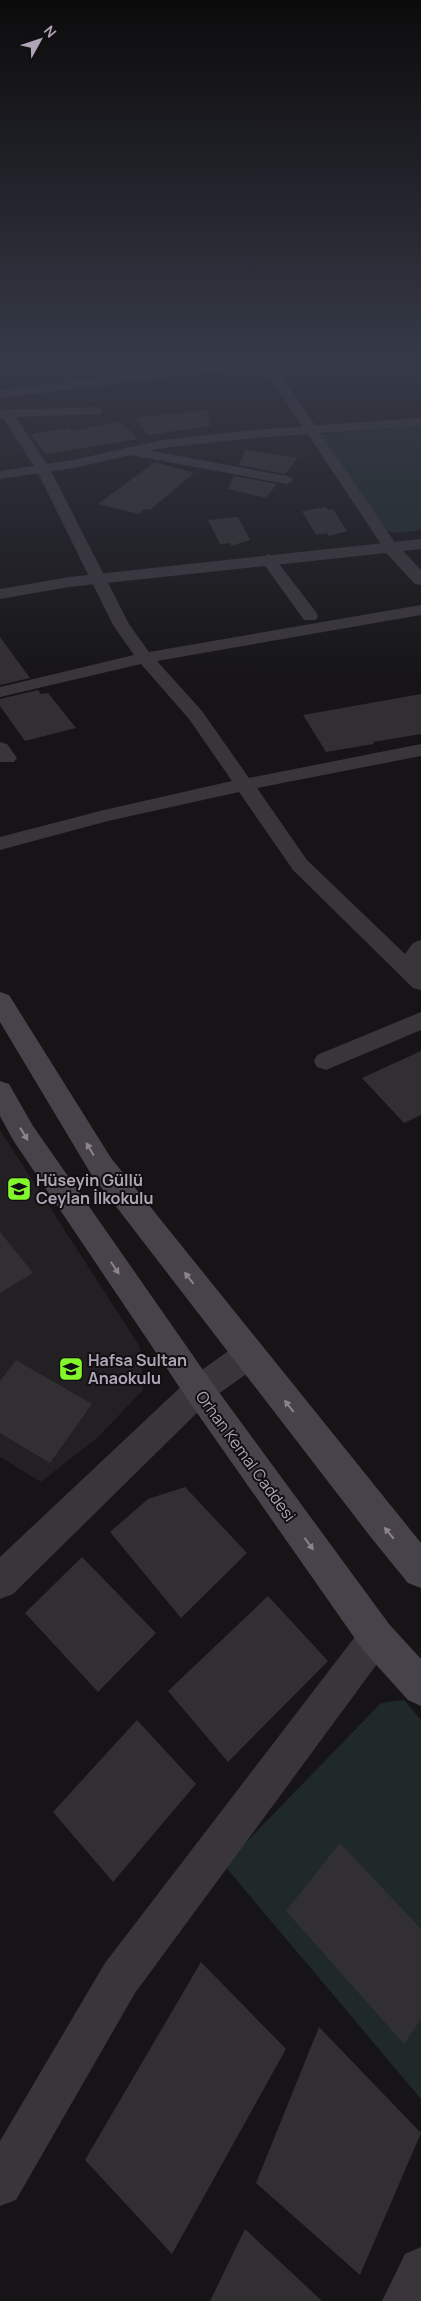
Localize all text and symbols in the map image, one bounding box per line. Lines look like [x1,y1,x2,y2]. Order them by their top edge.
north arrow [15,15,65,65]
text: N [40,21,61,41]
one-way arrow [19,1127,29,1140]
one-way arrow [86,1142,95,1155]
place label: Hüseyin Güllü Ceylan İlkokulu [36,1169,154,1209]
school or university icon: Hüseyin Güllü Ceylan İlkokulu [6,1176,32,1202]
one-way arrow [110,1261,120,1275]
one-way arrow [183,1272,194,1285]
place label: Hafsa Sultan Anaokulu [88,1349,187,1389]
school or university icon: Hafsa Sultan Anaokulu [58,1356,84,1382]
street label: Orhan Kemal Caddesi [191,1386,301,1526]
one-way arrow [284,1399,294,1412]
one-way arrow [384,1527,395,1540]
one-way arrow [304,1537,314,1551]

